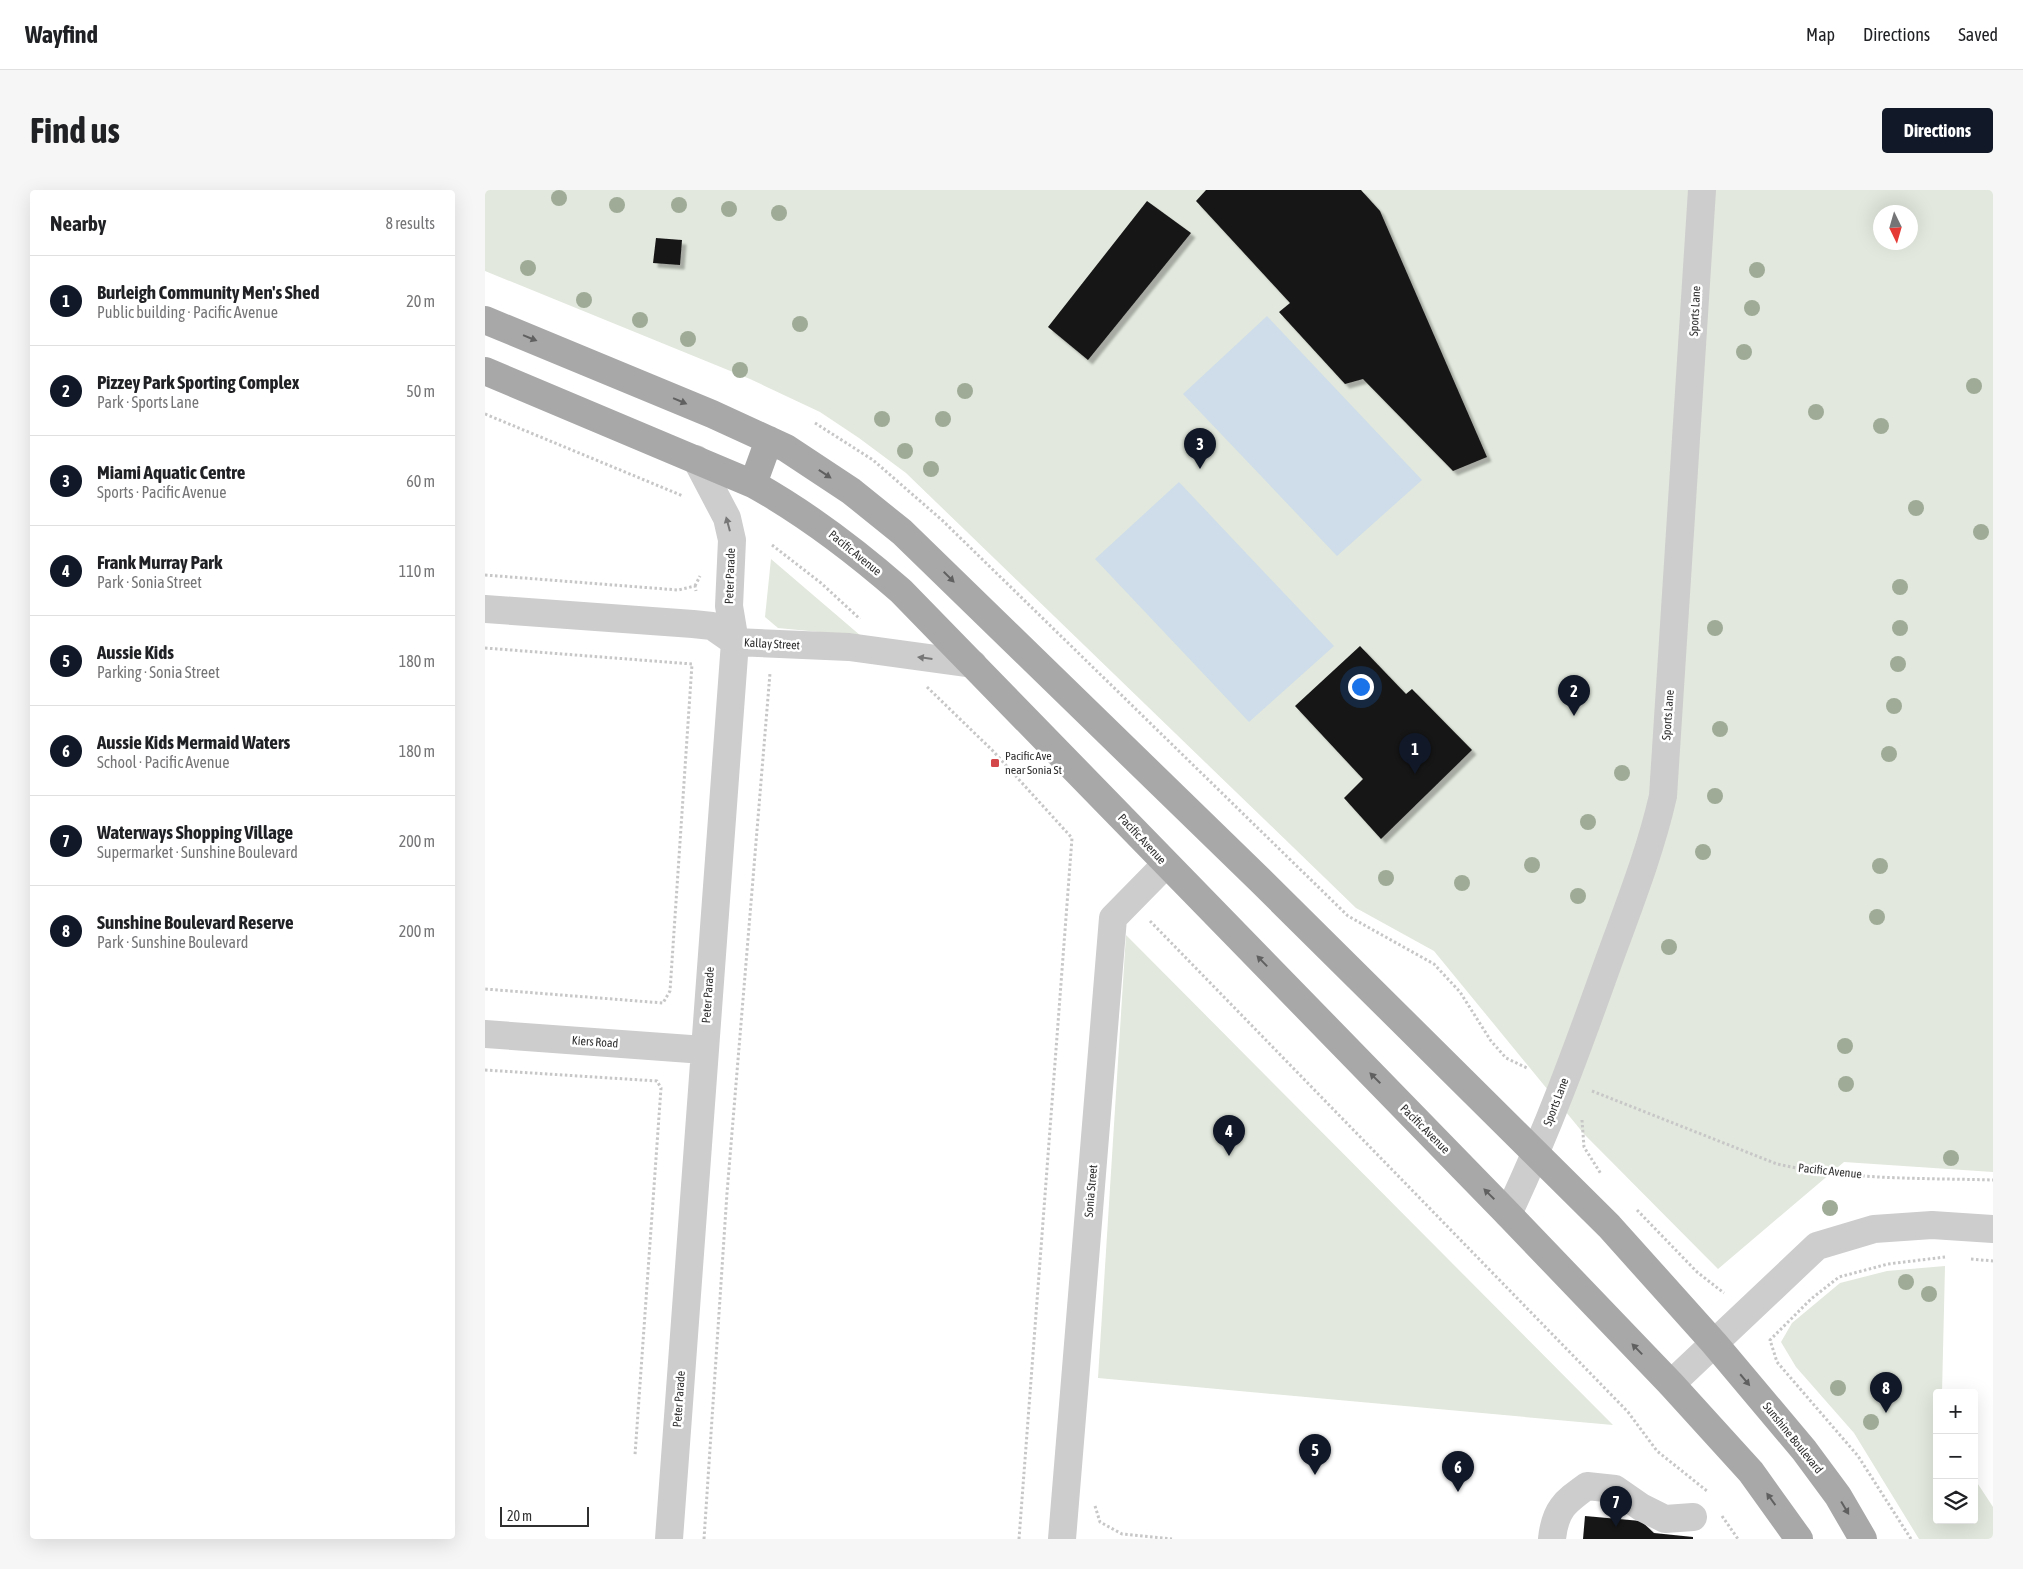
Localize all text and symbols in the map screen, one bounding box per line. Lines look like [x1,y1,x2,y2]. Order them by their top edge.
text: Wayfind [25,21,98,48]
text: Map [1806,24,1835,45]
text: Directions [1863,24,1930,45]
text: Saved [1958,24,1998,45]
button: Directions [1882,108,1993,153]
text: Find us [30,110,120,150]
north arrow [1873,205,1918,250]
text: Nearby [50,211,106,235]
text: 8 results [385,214,435,232]
text: Burleigh Community Men's Shed [97,281,319,303]
street label: Sports Lane [1687,285,1703,337]
text: 1 [62,292,70,310]
text: 20 m [406,292,435,310]
text: Public building · Pacific Avenue [97,303,278,321]
one-way arrow [523,335,537,343]
text: Pizzey Park Sporting Complex [97,371,299,393]
text: 2 [62,382,70,400]
text: 50 m [406,382,435,400]
text: Park · Sports Lane [97,393,199,411]
one-way arrow [673,397,687,405]
pin: 3 [1184,428,1216,469]
text: Miami Aquatic Centre [97,461,246,483]
one-way arrow [818,469,832,478]
text: 3 [62,472,70,490]
text: 60 m [406,472,435,490]
text: Sports · Pacific Avenue [97,483,227,501]
one-way arrow [724,516,732,532]
street label: Pacific Avenue [826,527,884,579]
street label: Peter Parade [722,548,738,604]
text: Frank Murray Park [97,551,222,573]
text: 4 [62,562,70,580]
text: 110 m [399,562,435,580]
one-way arrow [943,571,955,583]
text: Park · Sonia Street [97,573,202,591]
street label: Kallay Street [744,636,801,652]
text: Aussie Kids [97,641,174,663]
text: 5 [62,652,70,670]
text: 180 m [399,652,435,670]
one-way arrow [916,653,932,661]
text: Parking · Sonia Street [97,663,220,681]
your location [1348,674,1374,700]
pin: 2 [1558,675,1590,716]
street label: Sports Lane [1659,689,1677,741]
text: Aussie Kids Mermaid Waters [97,731,290,753]
pin: 1 [1399,733,1431,774]
text: 6 [62,742,70,760]
text: 180 m [399,742,435,760]
place label: Pacific Ave near Sonia St [1005,749,1063,777]
text: School · Pacific Avenue [97,753,230,771]
marker: Pacific Ave near Sonia St [989,757,1001,769]
street label: Pacific Avenue [1115,811,1169,867]
text: Waterways Shopping Village [97,821,293,843]
text: 7 [62,832,70,850]
text: 200 m [399,832,435,850]
text: Supermarket · Sunshine Boulevard [97,843,298,861]
text: Sunshine Boulevard Reserve [97,911,294,933]
text: 8 [62,922,70,940]
text: 200 m [399,922,435,940]
text: Park · Sunshine Boulevard [97,933,248,951]
one-way arrow [1256,956,1268,968]
street label: Peter Parade [699,966,717,1024]
street label: Kiers Road [571,1033,619,1051]
one-way arrow [1369,1072,1381,1084]
street label: Sports Lane [1540,1076,1572,1128]
street label: Pacific Avenue [1397,1101,1453,1157]
pin: 4 [1213,1115,1245,1156]
street label: Pacific Avenue [1798,1161,1862,1181]
street label: Sonia Street [1082,1164,1100,1218]
one-way arrow [1483,1188,1495,1200]
one-way arrow [1631,1343,1643,1355]
street label: Peter Parade [670,1370,688,1428]
pin: 8 [1870,1372,1902,1413]
one-way arrow [1740,1374,1751,1387]
map controls [1933,1389,1978,1524]
button: + [1933,1389,1978,1434]
street label: Sunshine Boulevard [1760,1400,1826,1476]
pin: 5 [1299,1434,1331,1475]
button: − [1933,1434,1978,1479]
pin: 6 [1442,1451,1474,1492]
button: layers [1933,1479,1978,1524]
pin: 7 [1600,1486,1632,1527]
one-way arrow [1766,1492,1776,1506]
one-way arrow [1841,1501,1849,1516]
scale bar [500,1504,589,1527]
text: 20 m [507,1508,532,1524]

